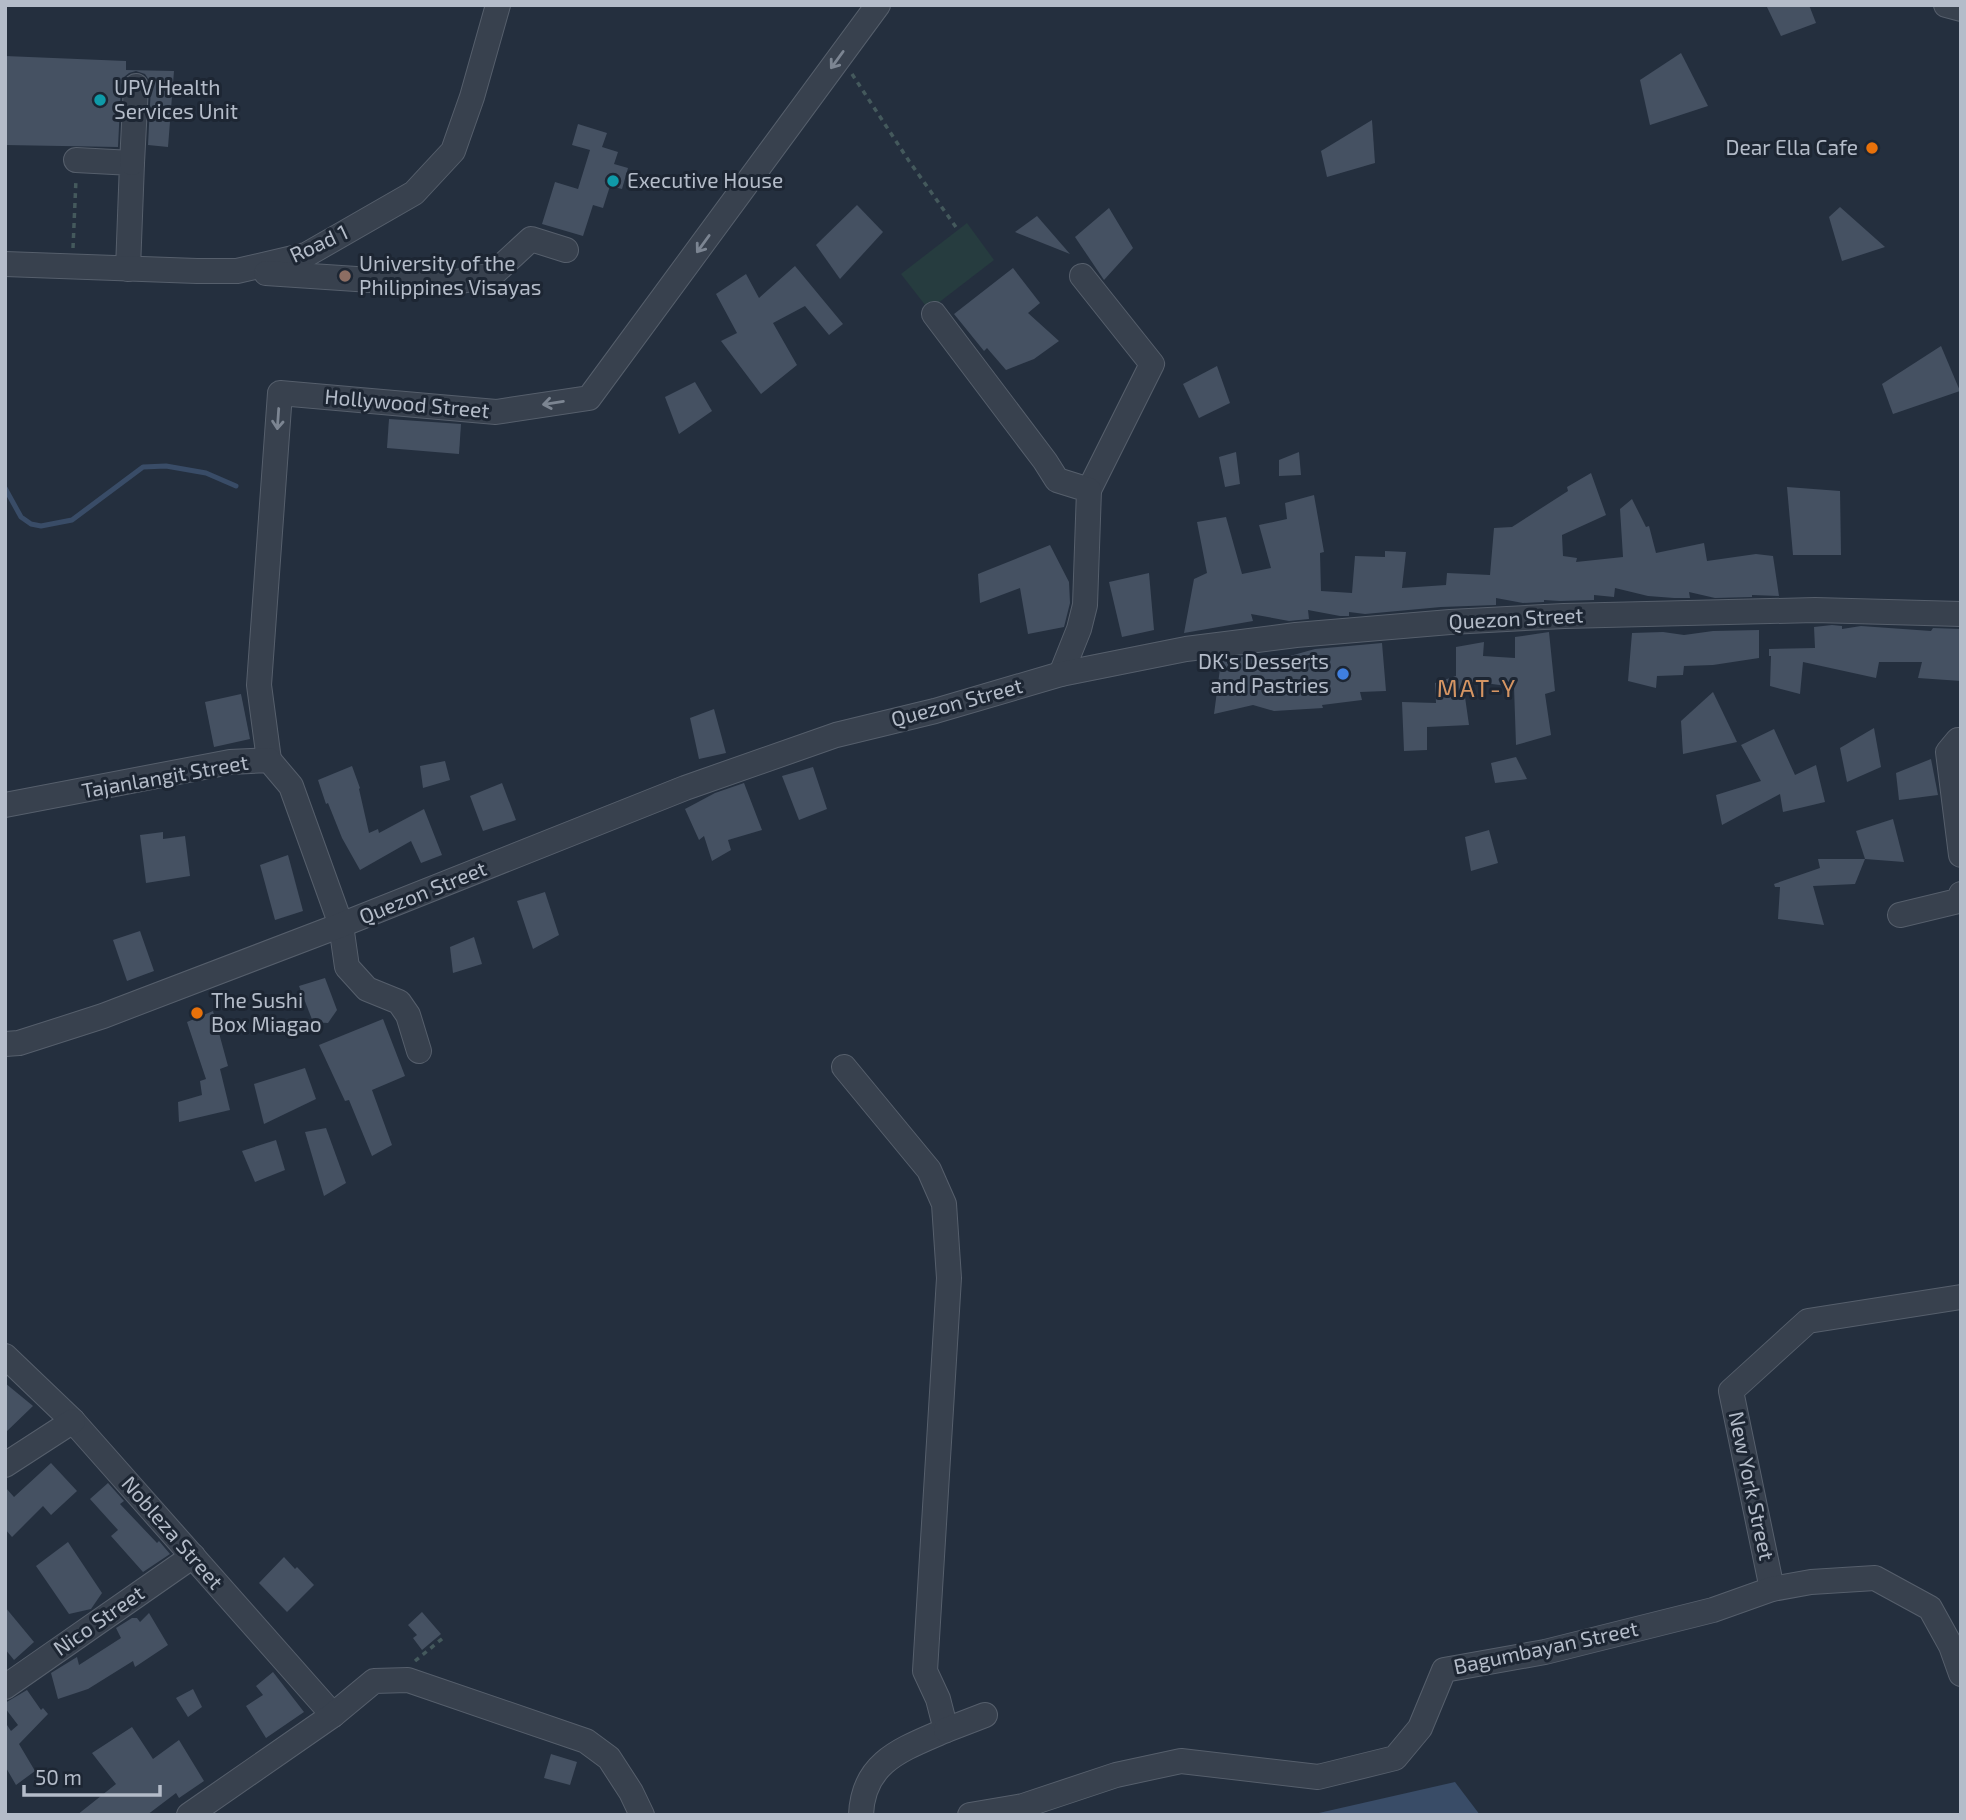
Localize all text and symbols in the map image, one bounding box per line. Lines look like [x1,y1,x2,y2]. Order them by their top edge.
one-way arrow [830,50,845,69]
place label: UPV Health Services Unit [114,74,238,123]
marker: UPV Health Services Unit [92,92,108,108]
place label: Dear Ella Cafe [1726,134,1858,159]
marker: Dear Ella Cafe [1864,140,1880,156]
place label: Executive House [627,167,783,192]
marker: Executive House [605,173,621,189]
street label: Road 1 [285,218,351,267]
one-way arrow [695,234,710,252]
place label: University of the Philippines Visayas [359,250,542,299]
marker: University of the Philippines Visayas [337,268,353,284]
street label: Hollywood Street [324,383,491,422]
one-way arrow [543,397,565,410]
one-way arrow [271,408,284,430]
street label: Quezon Street [1448,601,1584,635]
place label: DK's Desserts and Pastries [1198,648,1329,697]
marker: DK's Desserts and Pastries [1335,666,1351,682]
street label: Quezon Street [888,672,1025,732]
district label: MAT-Y [1437,673,1517,702]
street label: Tajanlangit Street [80,749,250,803]
street label: Quezon Street [355,855,490,929]
place label: The Sushi Box Miagao [211,987,322,1036]
marker: The Sushi Box Miagao [189,1005,205,1021]
street label: New York Street [1724,1409,1780,1562]
street label: Nobleza Street [117,1470,229,1594]
street label: Nico Street [48,1579,148,1660]
street label: Bagumbayan Street [1451,1615,1640,1678]
scale bar [24,1754,161,1798]
text: 50 m [35,1764,82,1789]

